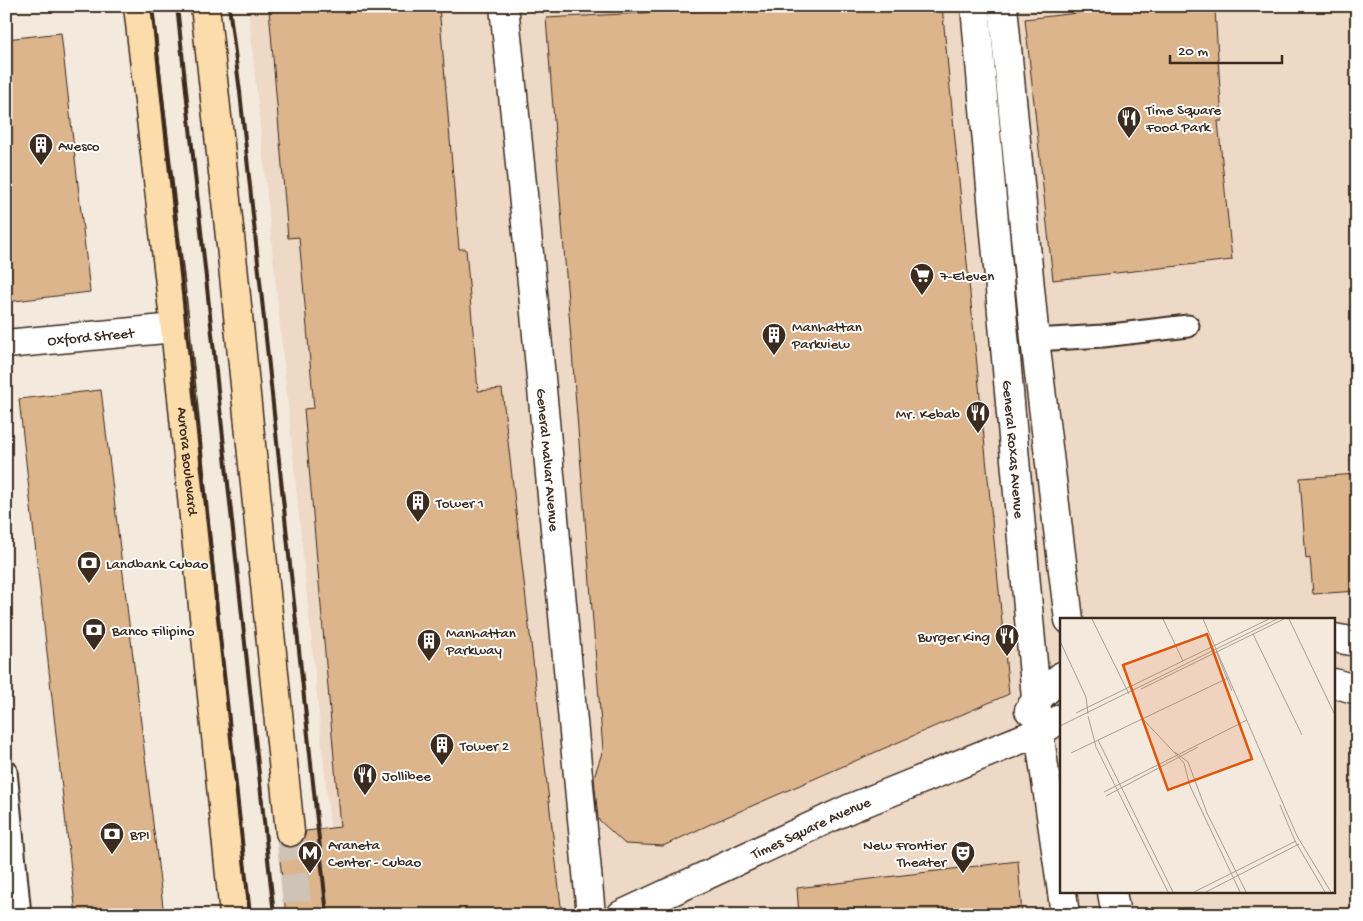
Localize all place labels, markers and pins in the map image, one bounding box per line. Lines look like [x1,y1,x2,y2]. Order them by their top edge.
place label: Time Square Food Park [1145,102,1222,137]
restaurant icon: Time Square Food Park [1116,105,1142,139]
building icon: Avesco [28,132,54,166]
place label: Avesco [58,138,100,156]
supermarket icon: 7-Eleven [909,262,935,296]
place label: 7-Eleven [939,268,994,286]
place label: Manhattan Parkview [791,319,862,354]
building icon: Manhattan Parkview [761,322,787,356]
restaurant icon: Mr. Kebab [965,400,991,434]
place label: Mr. Kebab [896,406,960,424]
building icon: Tower 1 [405,489,431,523]
place label: Tower 1 [435,495,484,513]
bank icon: Landbank Cubao [76,550,102,584]
place label: Landbank Cubao [106,556,209,574]
bank icon: Banco Filipino [81,617,107,651]
place label: Banco Filipino [111,623,195,641]
restaurant icon: Burger King [994,623,1020,657]
place label: Manhattan Parkway [445,625,516,660]
building icon: Manhattan Parkway [416,628,442,662]
place label: Burger King [917,629,990,647]
building icon: Tower 2 [429,732,455,766]
place label: Tower 2 [459,738,509,756]
restaurant icon: Jollibee [352,762,378,796]
place label: Jollibee [382,768,431,786]
bank icon: BPI [99,821,125,855]
place label: BPI [129,827,150,845]
place label: Araneta Center - Cubao [328,837,421,872]
place label: New Frontier Theater [863,837,948,872]
metro station icon: Araneta Center - Cubao [297,840,323,874]
theatre icon: New Frontier Theater [950,840,976,874]

